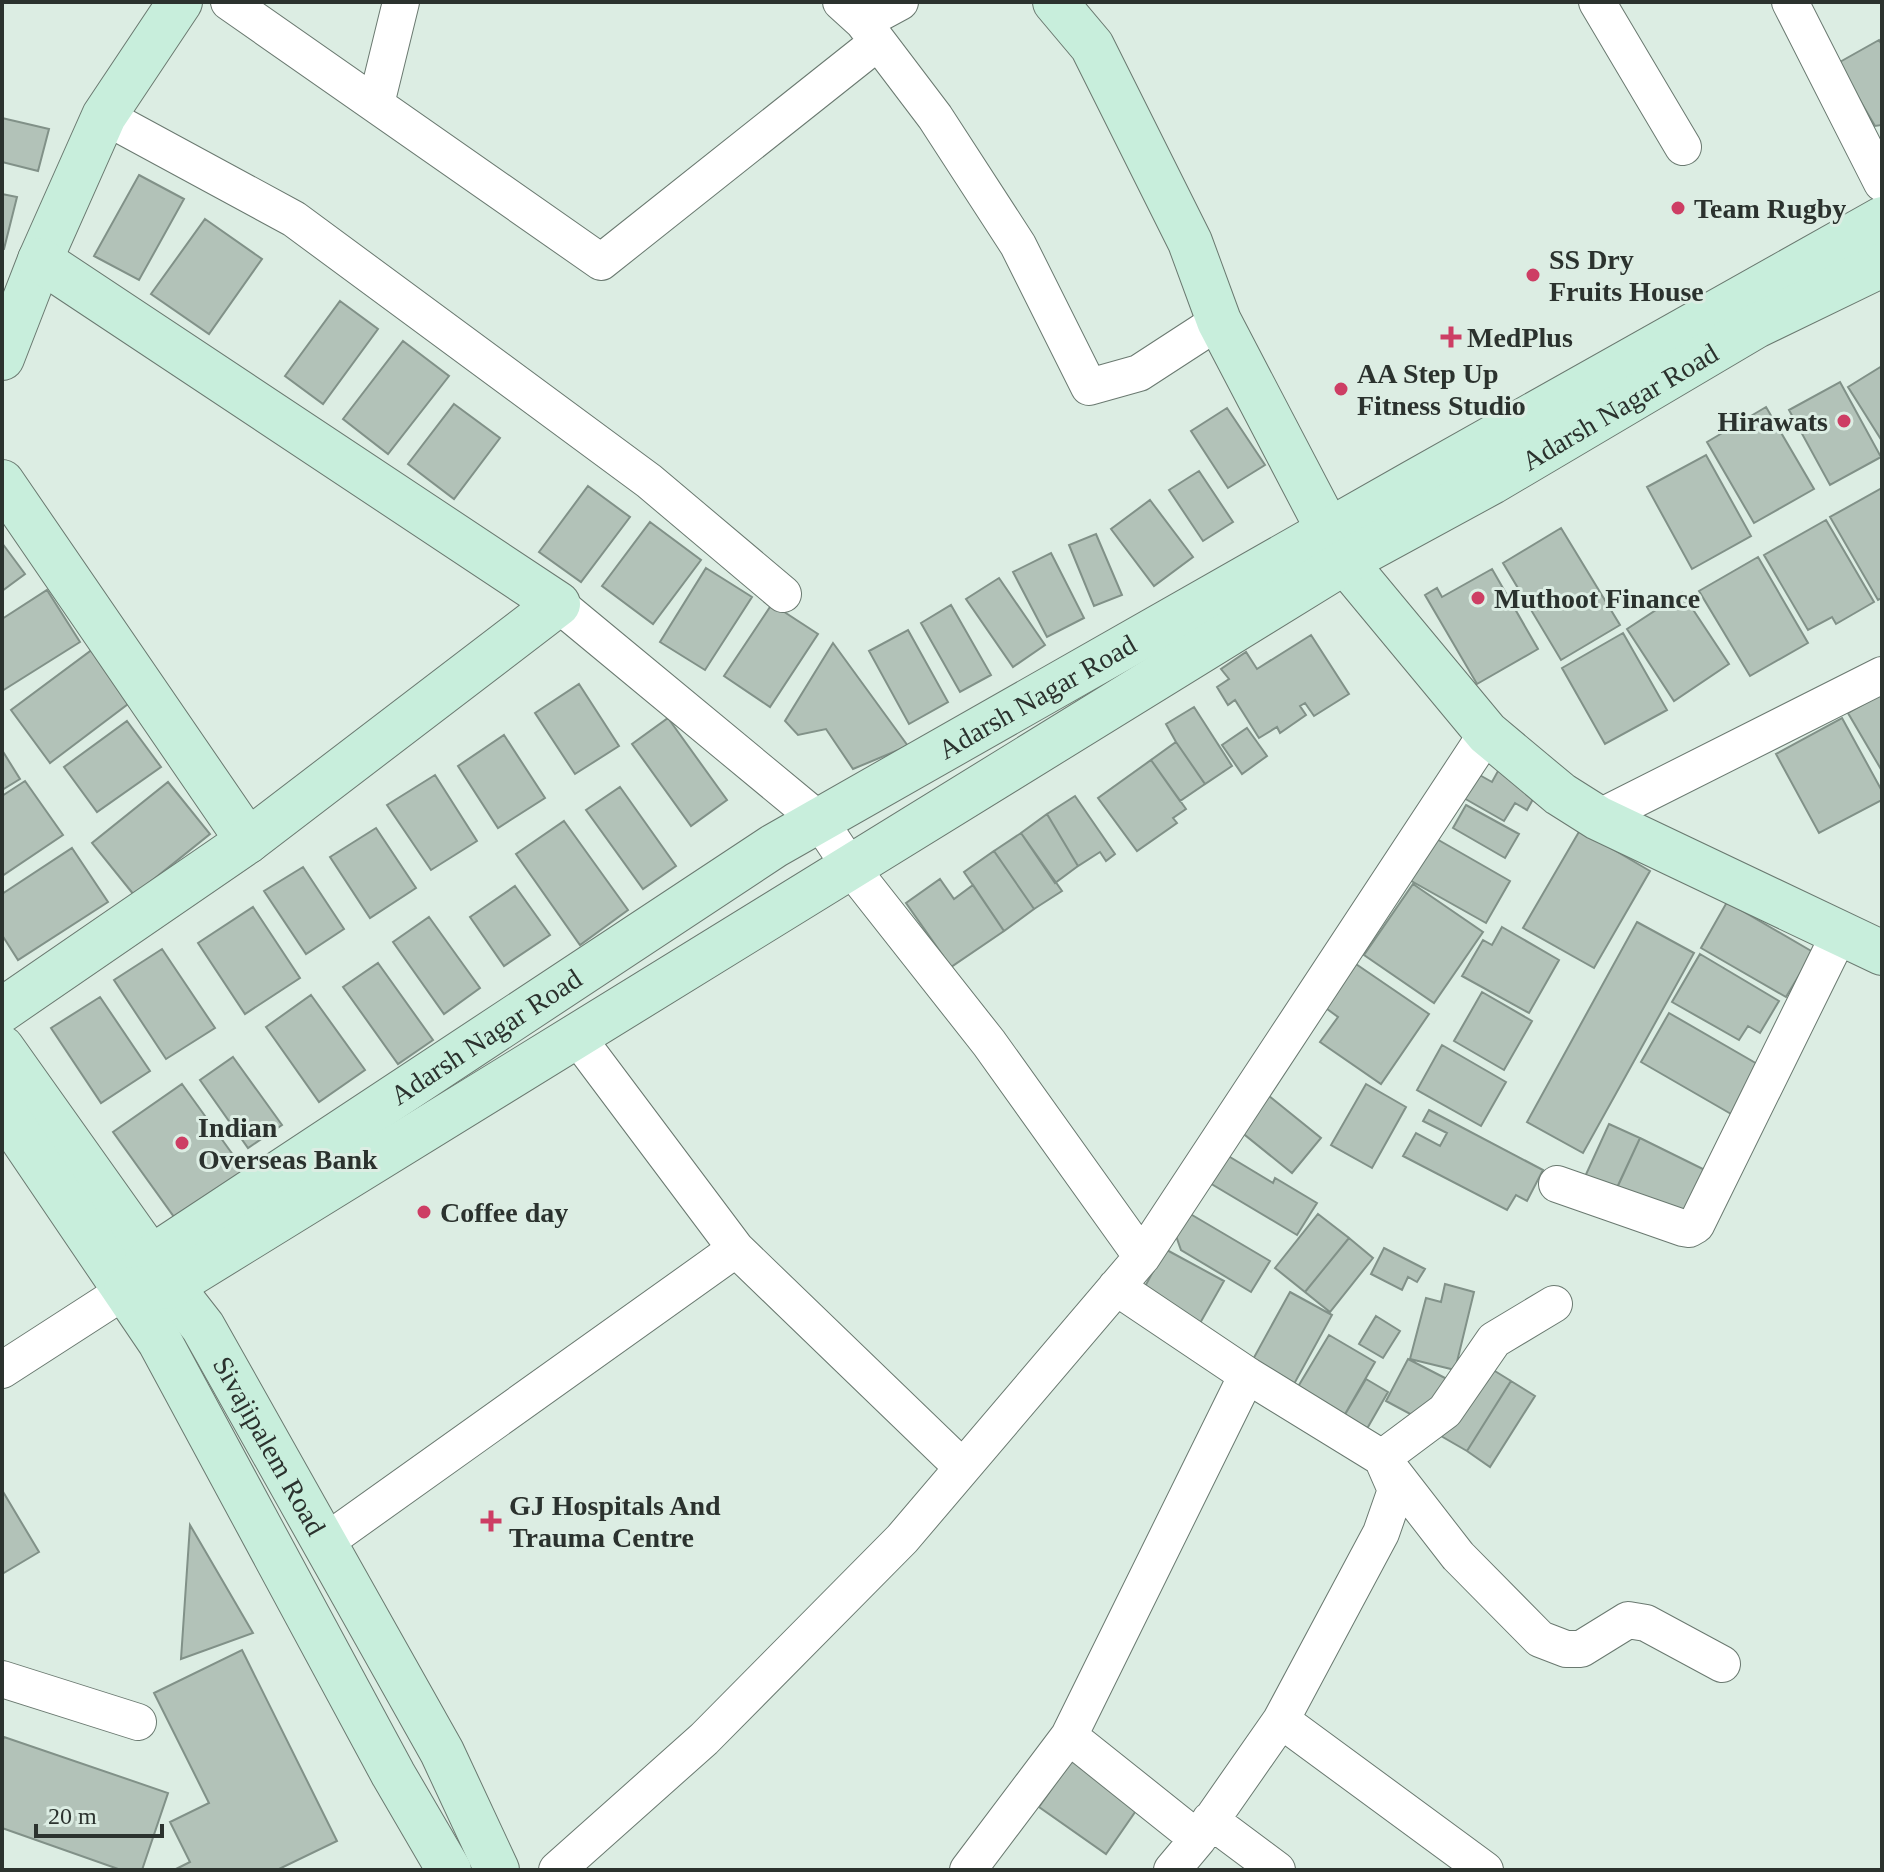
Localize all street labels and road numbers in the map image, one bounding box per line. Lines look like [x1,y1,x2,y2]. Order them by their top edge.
street label: Adarsh Nagar Road [1516,337,1723,477]
street label: Adarsh Nagar Road [933,628,1141,765]
street label: Adarsh Nagar Road [384,962,587,1111]
street label: Sivajipalem Road [207,1351,332,1540]

